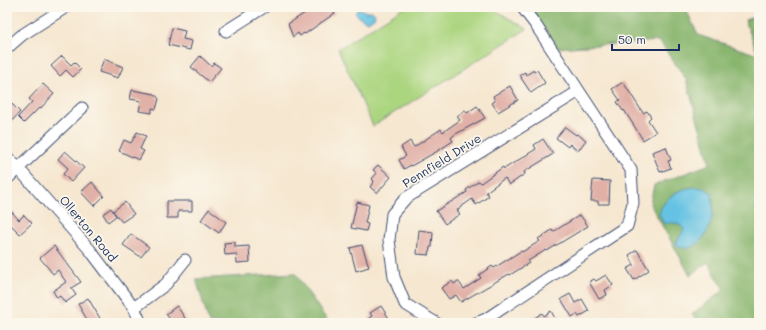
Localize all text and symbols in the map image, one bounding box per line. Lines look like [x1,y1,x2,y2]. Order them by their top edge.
scale bar [612,26,679,52]
text: 50 m [618,31,646,47]
street label: Pennfield Drive [399,130,484,191]
street label: Ollerton Road [56,192,121,265]

